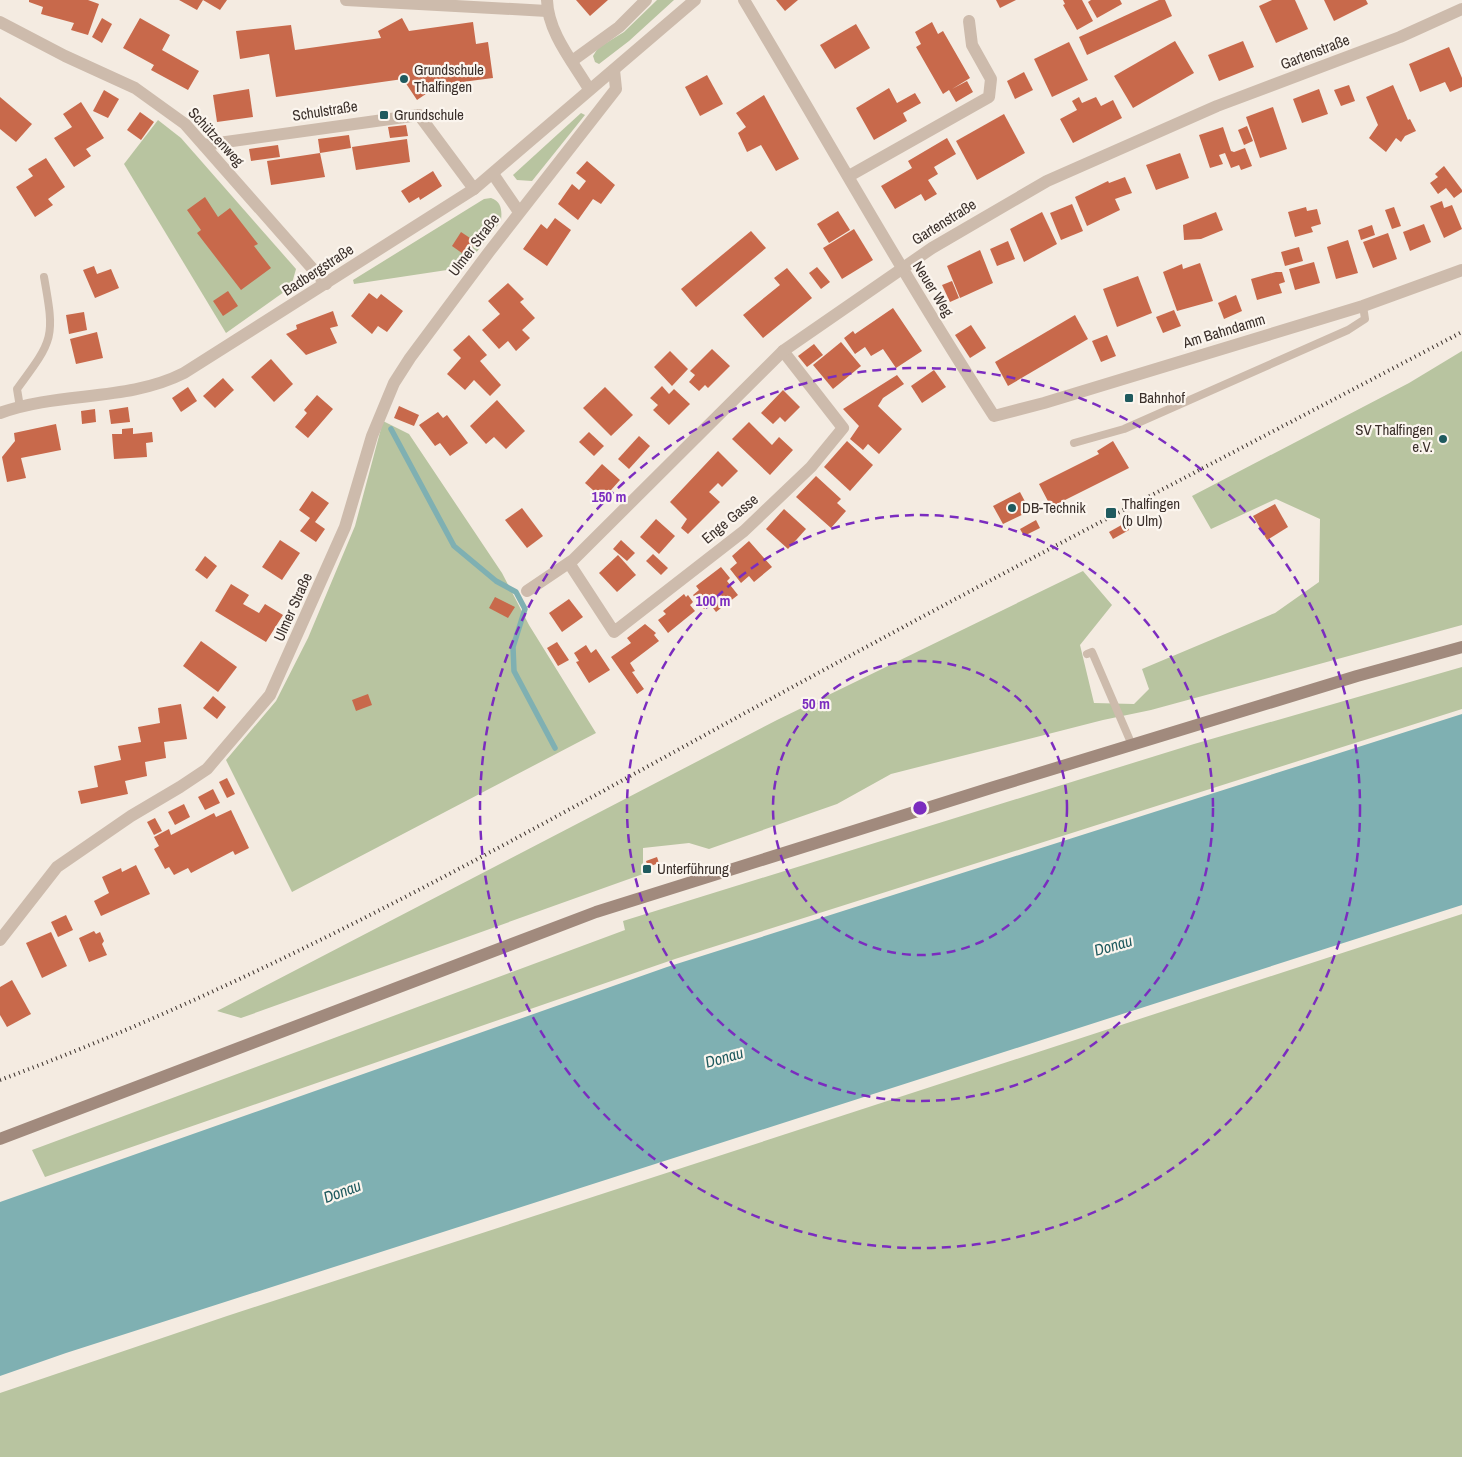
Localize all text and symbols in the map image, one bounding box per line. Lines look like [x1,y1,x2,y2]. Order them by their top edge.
street label: Gartenstraße [1277,29,1353,74]
place label: Grundschule Thalfingen [414,59,484,97]
marker: Grundschule Thalfingen [398,73,410,85]
street label: Schulstraße [291,95,359,126]
street label: Schützenweg [184,102,249,171]
place label: Grundschule [394,104,464,125]
marker: Grundschule [378,109,390,121]
street label: Gartenstraße [907,193,980,250]
street label: Ulmer Straße [443,209,504,280]
street label: Badbergstraße [278,239,358,301]
street label: Neuer Weg [908,257,959,321]
street label: Am Bahndamm [1179,308,1267,353]
place label: Bahnhof [1139,387,1185,408]
marker: Bahnhof [1123,392,1135,404]
place label: SV Thalfingen e.V. [1355,419,1433,457]
marker: SV Thalfingen e.V. [1437,433,1449,445]
text: 150 m [592,486,626,507]
street label: Enge Gasse [697,489,762,548]
place label: Thalfingen (b Ulm) [1122,493,1180,531]
place label: DB-Technik [1022,497,1086,518]
marker: DB-Technik [1006,502,1018,514]
marker: Thalfingen (b Ulm) [1104,506,1118,520]
street label: Ulmer Straße [268,569,317,644]
text: 100 m [696,590,730,611]
text: 50 m [802,693,830,714]
centre of rings [911,799,929,817]
place label: Unterführung [657,858,729,879]
marker: Unterführung [641,863,653,875]
water label: Donau [1091,929,1135,961]
water label: Donau [702,1041,746,1073]
water label: Donau [320,1174,364,1208]

